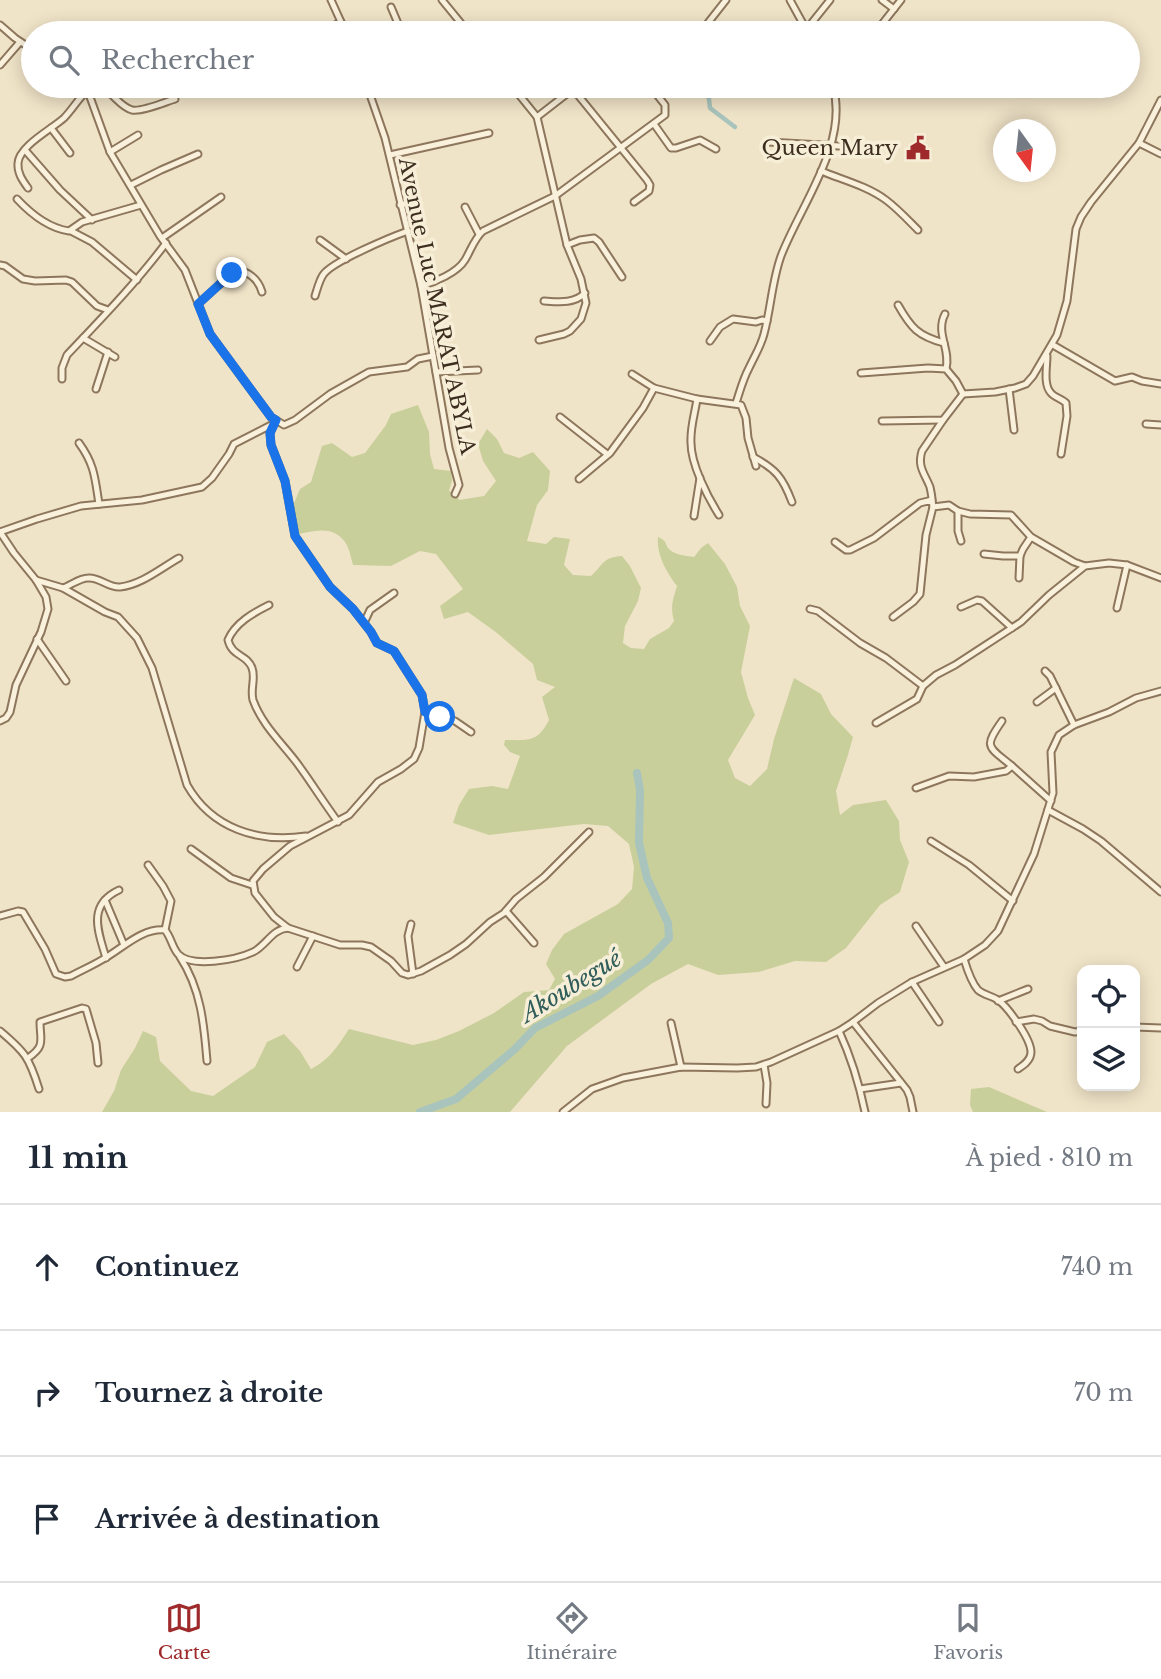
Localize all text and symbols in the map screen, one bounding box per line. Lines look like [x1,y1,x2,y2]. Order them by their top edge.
search box [21,21,1140,98]
icon: search [45,41,83,79]
text: Rechercher [101,44,254,76]
north arrow [993,119,1056,182]
public building icon: Queen Mary [904,134,932,162]
place label: Queen Mary [762,135,899,161]
street label: Avenue Luc MARAT ABYLA [393,154,481,458]
route end [216,257,247,288]
route start [424,701,455,732]
water label: Akoubegué [513,943,628,1030]
map controls [1077,965,1140,1091]
button: locate [1077,965,1140,1028]
button: layers [1077,1028,1140,1091]
text: 11 min [28,1139,128,1176]
text: À pied · 810 m [966,1144,1133,1172]
icon: ahead [28,1248,66,1286]
text: Continuez [95,1251,239,1283]
text: 740 m [1061,1253,1133,1281]
icon: right [28,1374,66,1412]
text: Tournez à droite [95,1377,323,1409]
text: 70 m [1074,1379,1133,1407]
icon: arrive [28,1500,66,1538]
text: Arrivée à destination [95,1503,380,1535]
tab: Carte [158,1599,211,1664]
tab: Itinéraire [526,1599,617,1664]
tab: Favoris [933,1599,1003,1664]

